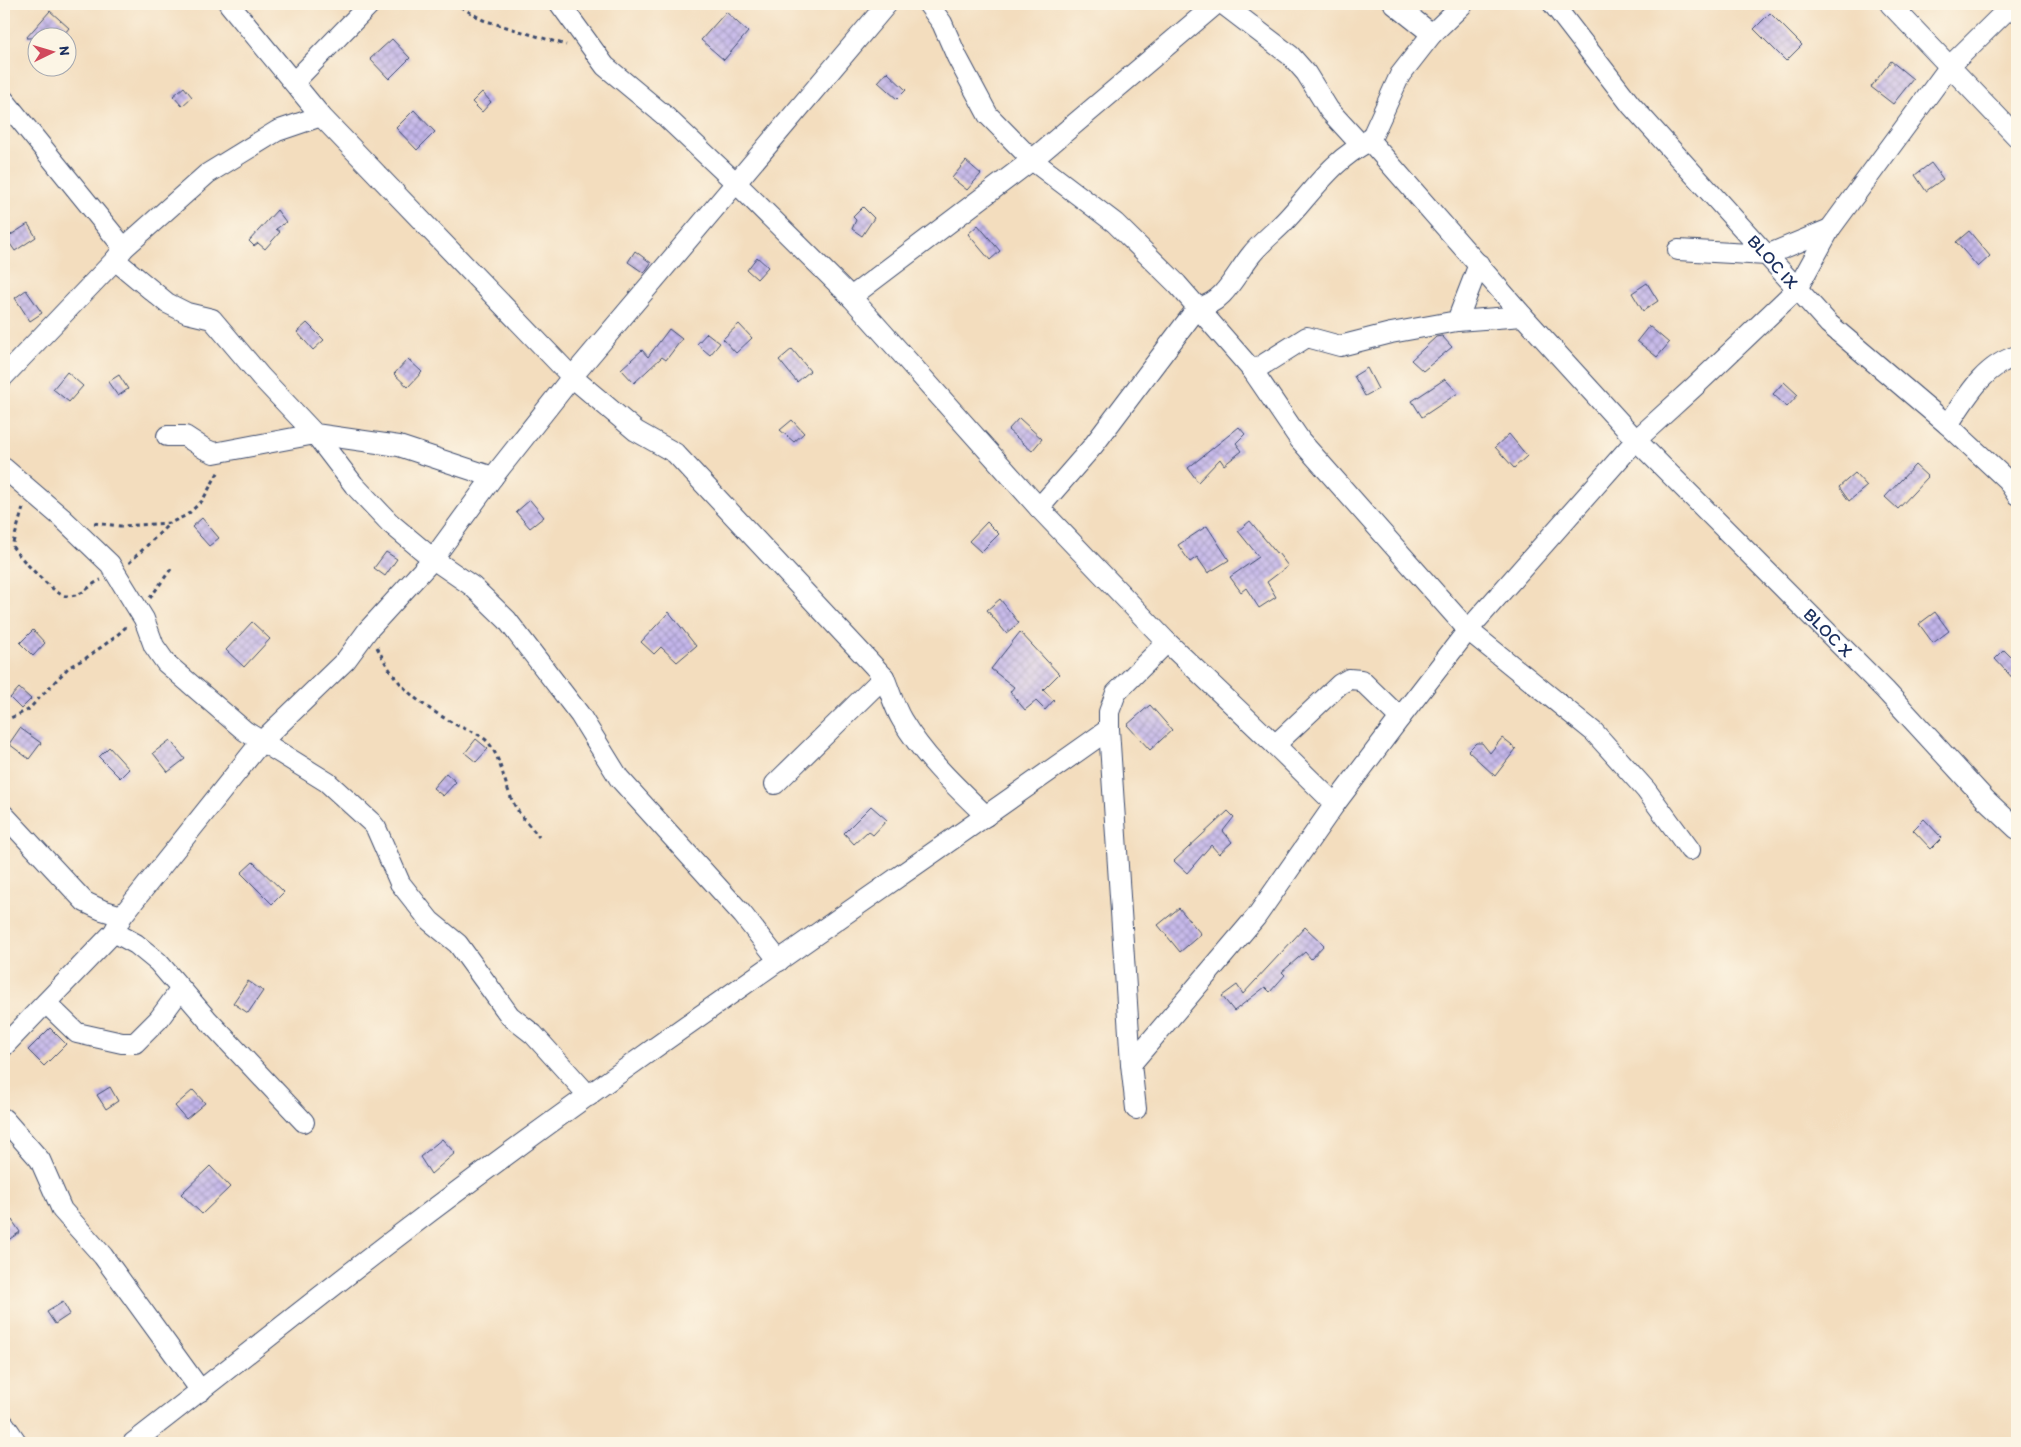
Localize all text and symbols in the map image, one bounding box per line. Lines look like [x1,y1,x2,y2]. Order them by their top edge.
north arrow [28,28,78,78]
text: N [56,45,73,56]
street label: BLOC IX [1743,230,1803,294]
street label: BLOC X [1799,603,1858,662]

